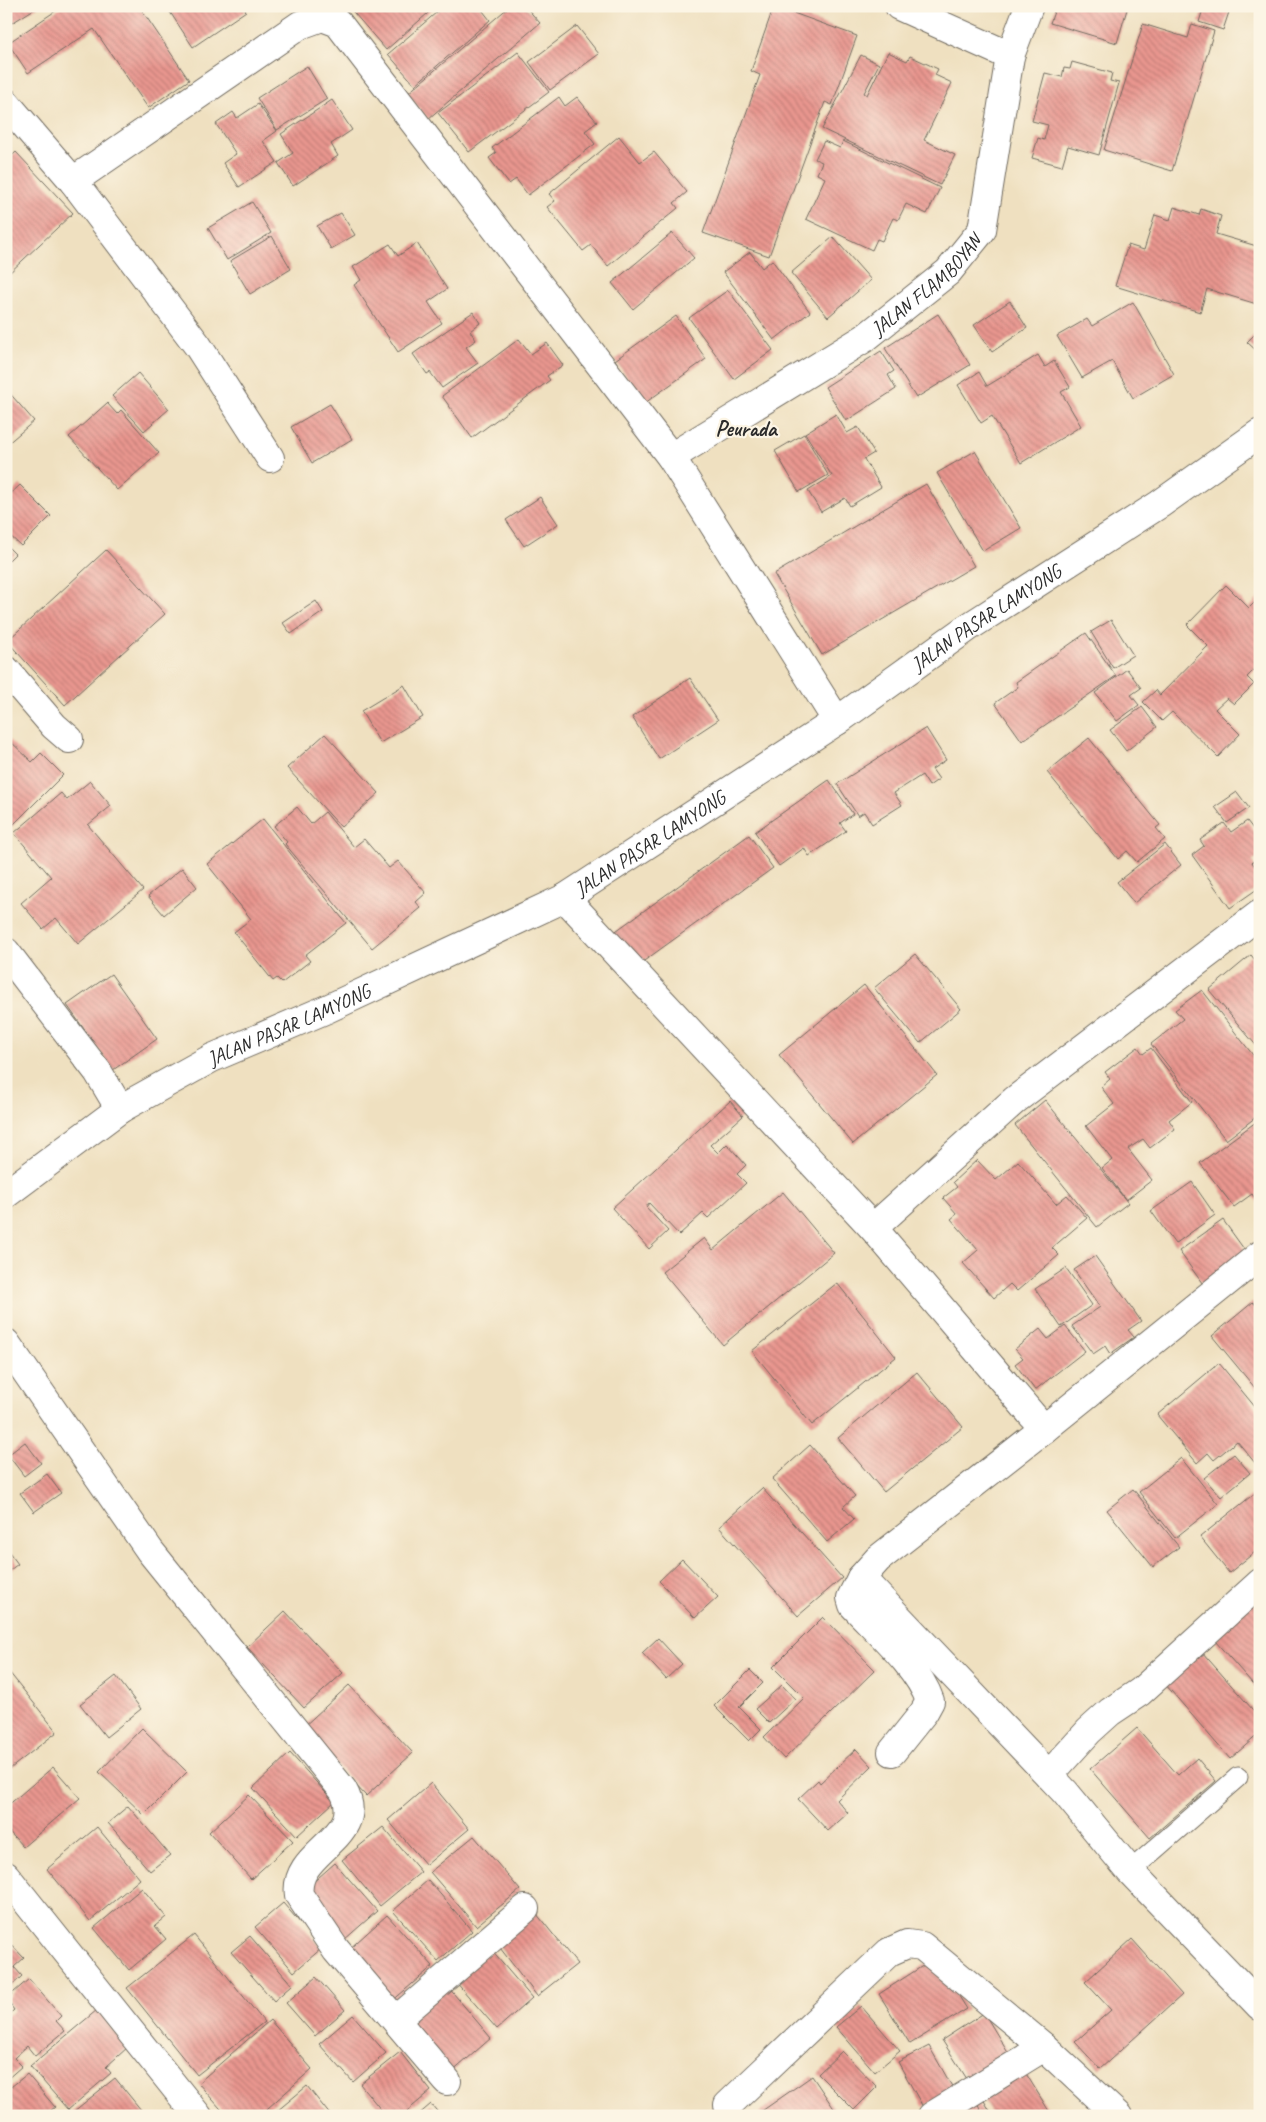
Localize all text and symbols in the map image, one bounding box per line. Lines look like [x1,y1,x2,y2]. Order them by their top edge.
street label: JALAN FLAMBOYAN [865,227,989,342]
district label: Peurada [715,415,779,443]
street label: JALAN PASAR LAMYONG [906,558,1068,677]
street label: JALAN PASAR LAMYONG [569,784,732,902]
street label: JALAN PASAR LAMYONG [202,978,376,1072]

